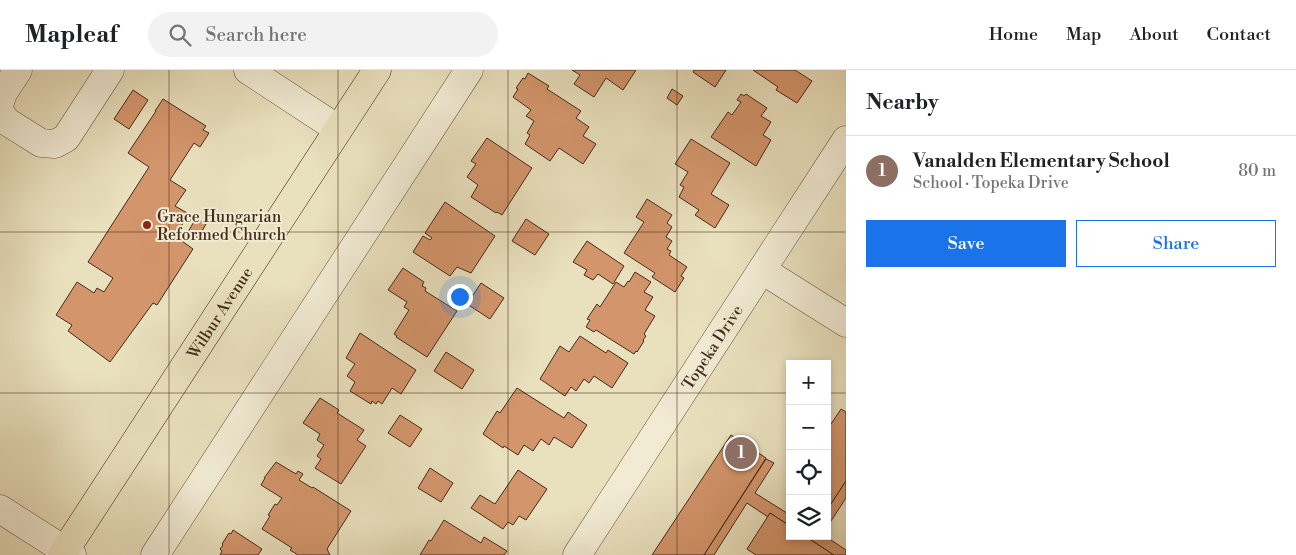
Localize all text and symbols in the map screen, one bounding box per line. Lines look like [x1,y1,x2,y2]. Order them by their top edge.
search box [148,12,498,57]
text: Mapleaf [25,20,118,50]
icon: search [166,21,194,49]
text: Search here [206,23,307,47]
text: Home [989,23,1038,46]
text: Map [1066,23,1102,46]
text: About [1130,23,1179,46]
text: Contact [1207,23,1271,46]
text: Nearby [866,90,939,116]
text: Vanalden Elementary School [913,149,1170,173]
text: 1 [878,161,886,181]
text: 80 m [1238,161,1276,181]
text: School · Topeka Drive [913,173,1069,193]
place label: Grace Hungarian Reformed Church [157,207,287,245]
marker: Grace Hungarian Reformed Church [141,219,153,231]
button: Save [866,220,1066,267]
button: Share [1076,220,1276,267]
street label: Wilbur Avenue [183,264,257,364]
your location [447,284,473,310]
street label: Topeka Drive [678,301,748,394]
map controls [786,360,831,540]
button: + [786,360,831,405]
button: − [786,405,831,450]
pin: 1 [725,434,757,472]
button: locate [786,450,831,495]
button: layers [786,495,831,540]

